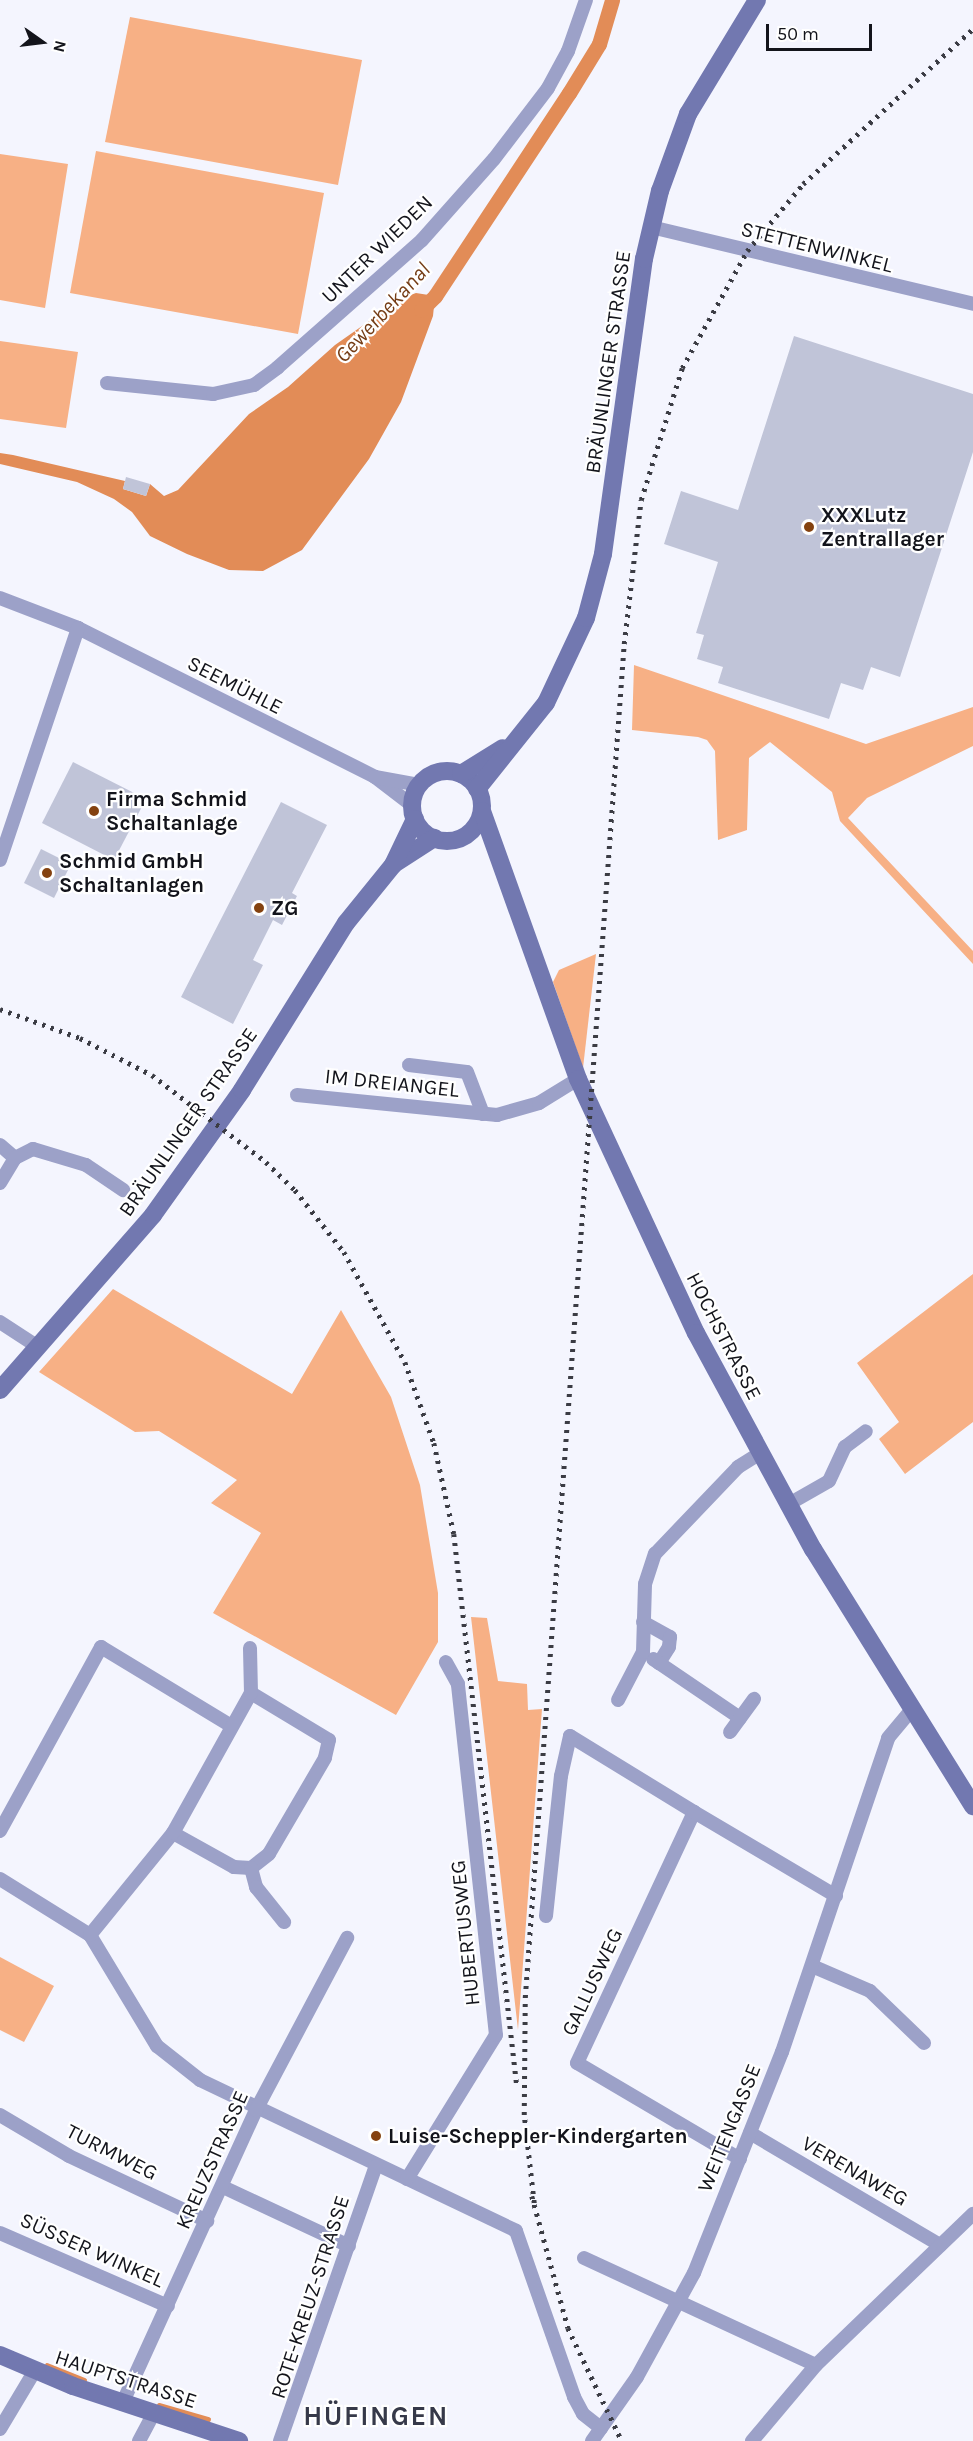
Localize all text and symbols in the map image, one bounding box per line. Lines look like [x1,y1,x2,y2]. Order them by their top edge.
north arrow [12,12,72,72]
scale bar [769,12,876,50]
text: 50 m [777,23,819,45]
text: N [49,39,71,54]
street label: UNTER WIEDEN [316,190,438,308]
street label: STETTENWINKEL [738,216,896,278]
street label: BRÄUNLINGER STRASSE [580,249,636,475]
water label: Gewerbekanal [330,257,436,369]
place label: XXXLutz Zentrallager [821,502,944,552]
marker: XXXLutz Zentrallager [802,520,816,534]
street label: SEEMÜHLE [183,650,287,720]
place label: Firma Schmid Schaltanlage [106,786,247,836]
marker: Firma Schmid Schaltanlage [87,804,101,818]
place label: Schmid GmbH Schaltanlagen [59,848,204,898]
marker: Schmid GmbH Schaltanlagen [40,866,54,880]
place label: ZG [271,895,298,921]
marker: ZG [252,901,266,915]
street label: BRÄUNLINGER STRASSE [113,1023,263,1221]
street label: IM DREIANGEL [324,1063,460,1103]
street label: HOCHSTRASSE [681,1268,767,1404]
street label: HUBERTUSWEG [445,1859,485,2007]
street label: GALLUSWEG [556,1924,628,2040]
street label: WEITENGASSE [692,2060,766,2196]
street label: KREUZSTRASSE [170,2087,254,2233]
street label: TURMWEG [62,2118,162,2186]
place label: Luise-Scheppler-Kindergarten [388,2123,687,2149]
marker: Luise-Scheppler-Kindergarten [369,2129,383,2143]
street label: VERENAWEG [798,2131,912,2211]
street label: ROTE-KREUZ-STRASSE [265,2192,355,2402]
street label: SÜSSER WINKEL [16,2207,168,2293]
street label: HAUPTSTRASSE [52,2344,200,2414]
district label: HÜFINGEN [303,2401,449,2433]

